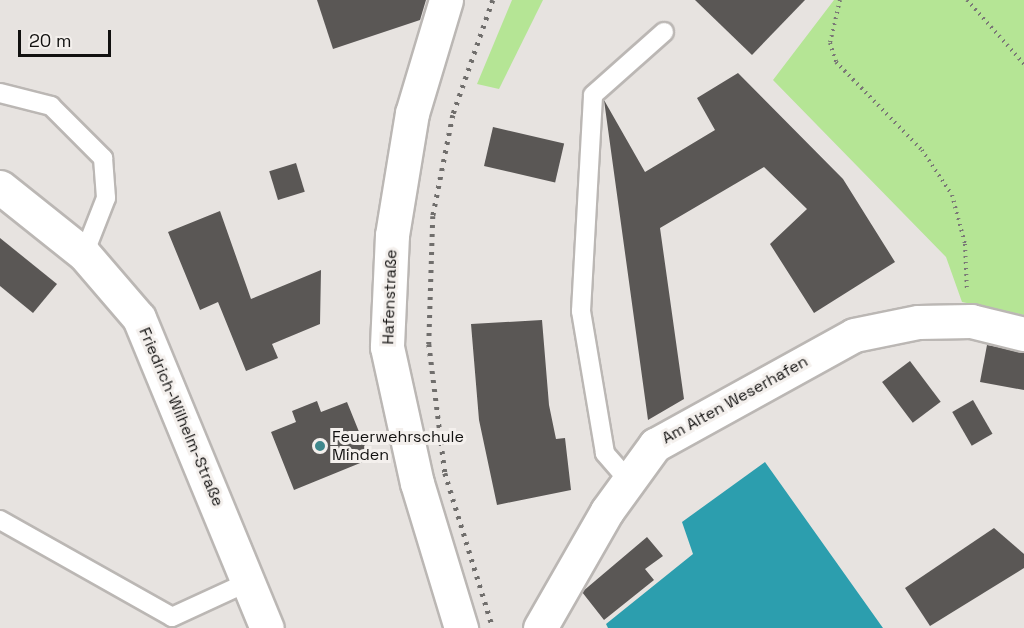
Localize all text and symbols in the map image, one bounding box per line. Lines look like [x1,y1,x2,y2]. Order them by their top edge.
scale bar [21,18,114,56]
text: 20 m [29,29,72,52]
street label: Hafenstraße [379,249,401,345]
street label: Friedrich-Wilhelm-Straße [135,325,227,509]
street label: Am Alten Weserhafen [659,352,811,448]
place label: Feuerwehrschule Minden [332,427,464,465]
marker: Feuerwehrschule Minden [313,439,327,453]

